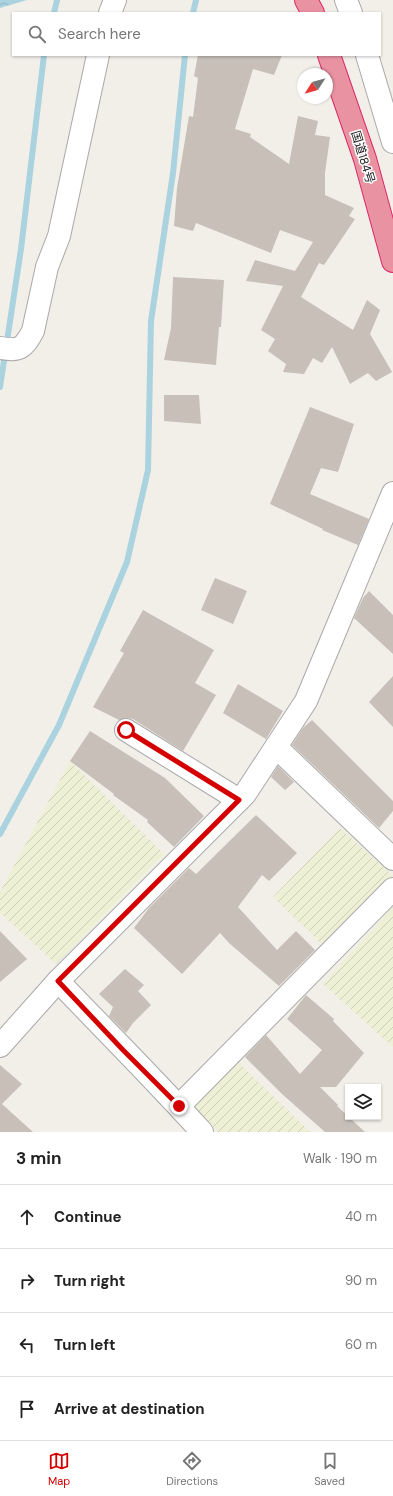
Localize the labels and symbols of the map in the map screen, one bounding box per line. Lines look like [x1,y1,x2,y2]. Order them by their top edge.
north arrow [297,68,333,104]
street label: 国道184号 [347,129,379,185]
route start [117,721,135,739]
route end [170,1097,188,1115]

